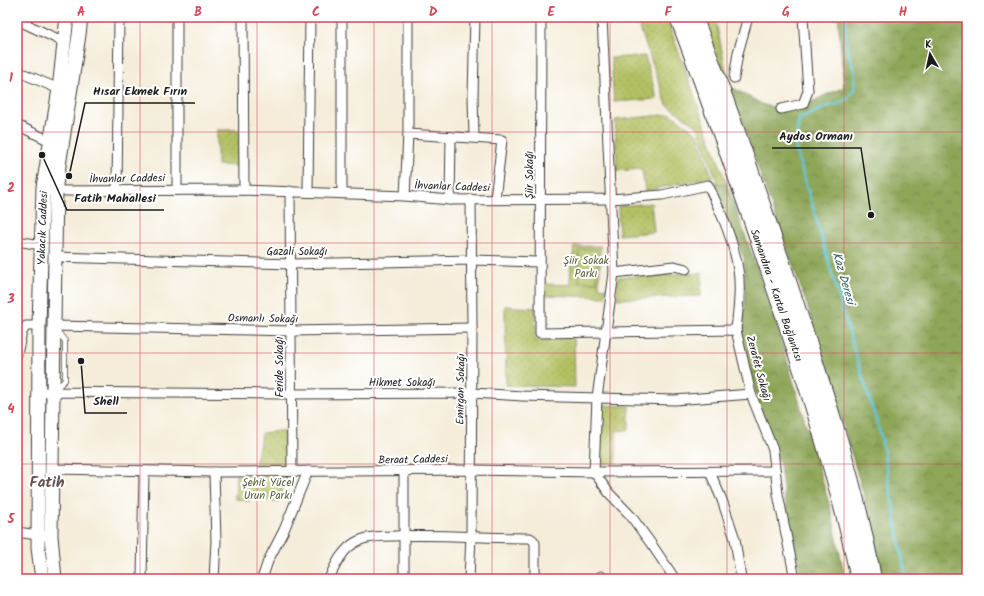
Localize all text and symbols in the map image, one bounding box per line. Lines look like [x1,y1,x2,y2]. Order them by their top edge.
text: A [77,2,85,23]
text: B [194,2,202,23]
text: C [312,2,320,23]
text: D [429,2,438,23]
text: E [547,2,555,23]
text: F [664,2,672,23]
text: G [782,2,790,23]
text: H [899,2,908,23]
north arrow [910,34,950,74]
text: K [924,36,934,55]
text: 1 [9,68,13,89]
callout: Hısar Ekmek Fırın [85,79,195,103]
text: Hısar Ekmek Fırın [93,82,187,101]
callout: Aydos Ormanı [772,124,861,148]
text: Aydos Ormanı [779,127,853,146]
street label: Şiir Sokağı [521,151,539,199]
street label: İhvanlar Caddesi [89,169,165,189]
street label: İhvanlar Caddesi [414,177,491,197]
text: 2 [7,178,15,199]
callout: Fatih Mahallesi [67,186,164,210]
text: Fatih Mahallesi [74,189,157,208]
street label: Yakacık Caddesi [33,190,53,265]
street label: Samandıra - Kartal Bağlantısı [745,227,807,364]
street label: Gazali Sokağı [267,243,328,261]
water label: Kaz Deresi [827,250,861,309]
park label: Şiir Sokak Parkı [563,252,610,283]
text: 3 [6,289,15,310]
street label: Osmanlı Sokağı [228,309,298,329]
street label: Zerafet Sokağı [741,333,775,403]
street label: Feride Sokağı [271,336,289,398]
street label: Emirgan Sokağı [451,353,471,425]
street label: Hikmet Sokağı [369,374,435,392]
callout: Shell [85,389,127,413]
text: Shell [93,392,120,411]
text: 4 [7,399,15,420]
street label: Beraat Caddesi [378,450,448,470]
district label: Fatih [30,471,64,495]
park label: Şehit Yücel Urun Parkı [242,474,294,505]
text: 5 [7,509,16,530]

